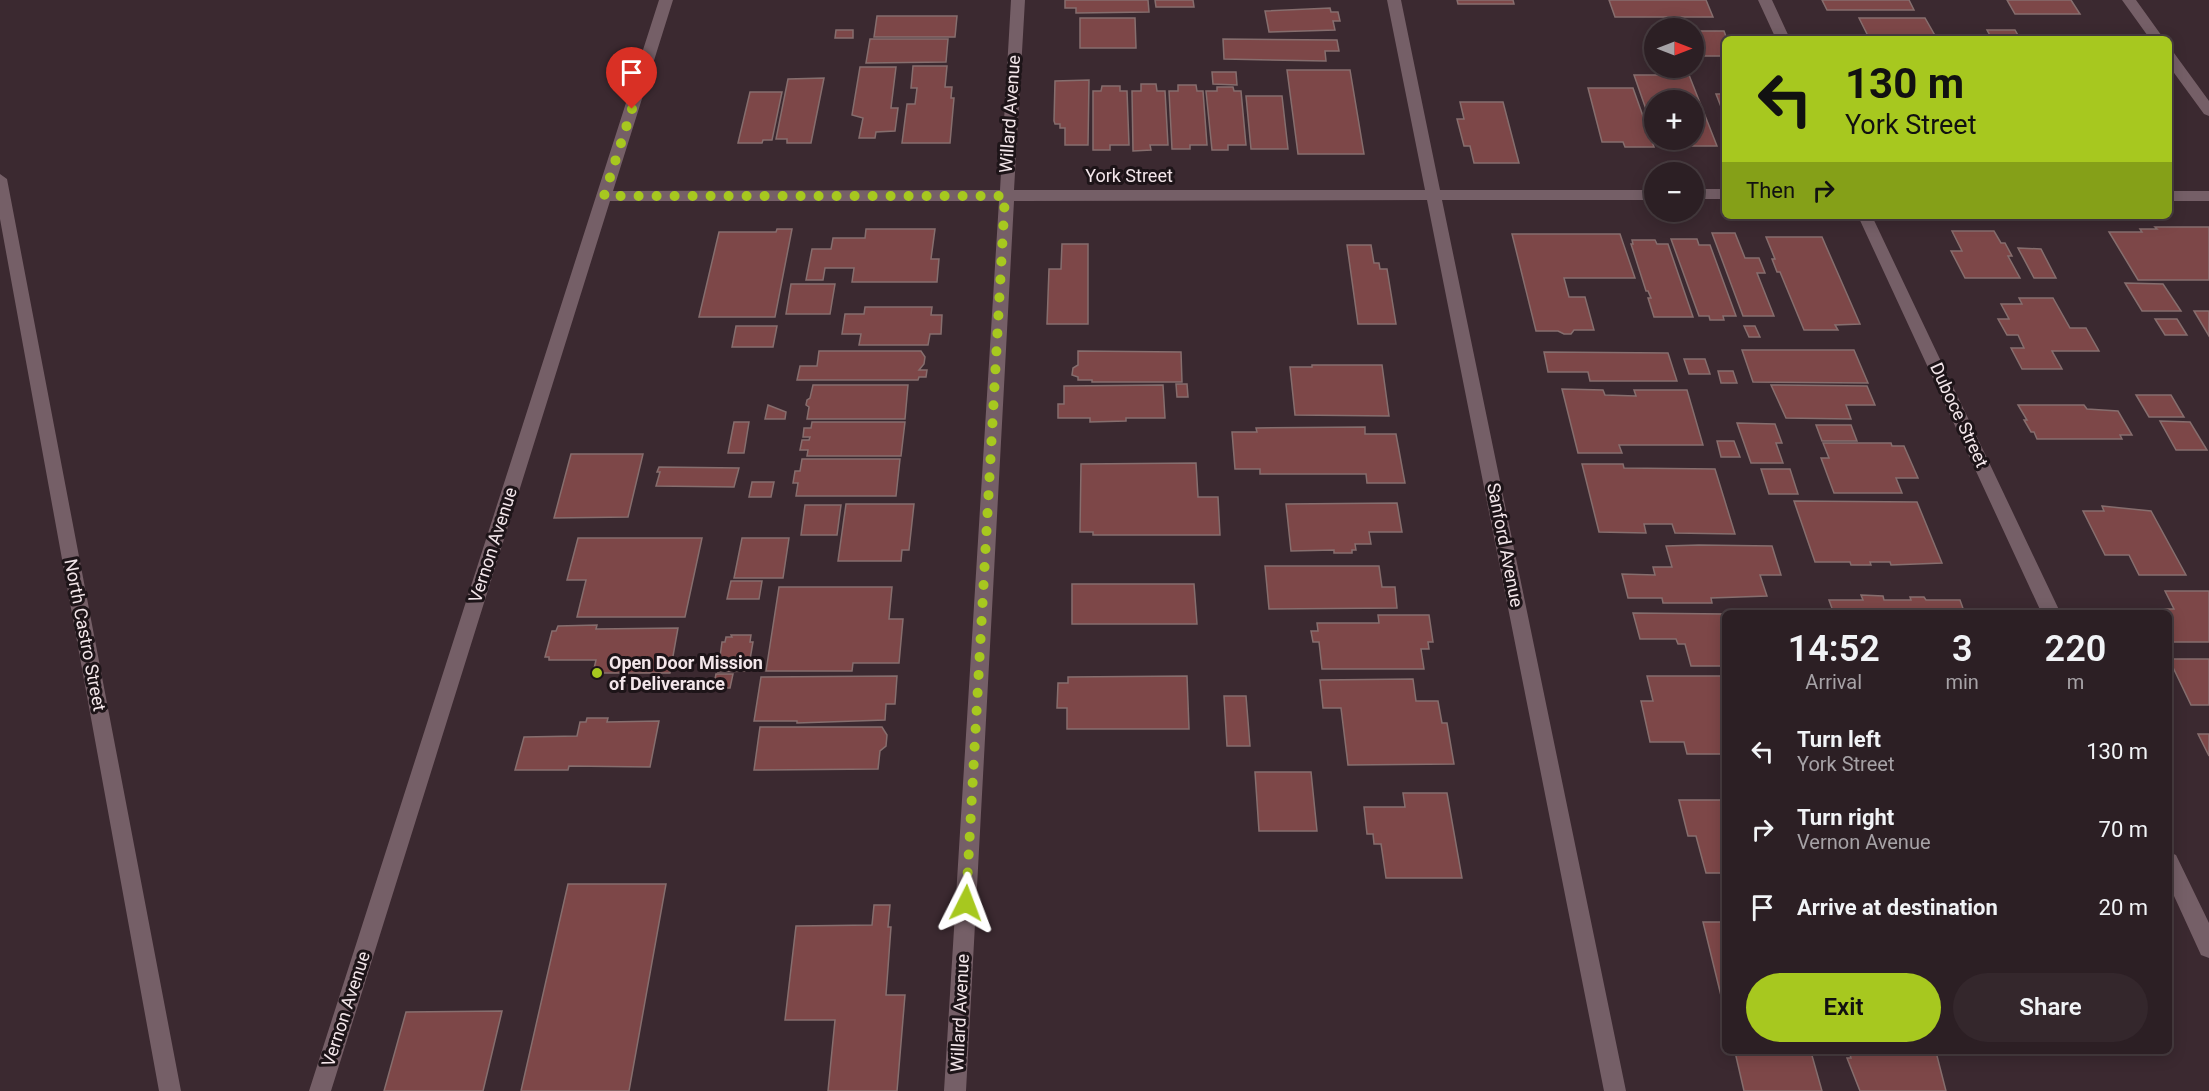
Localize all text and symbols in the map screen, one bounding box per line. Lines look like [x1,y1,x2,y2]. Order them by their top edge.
north arrow [1644,18,1704,78]
map controls [1644,18,1704,222]
pin [606,47,657,109]
street label: Willard Avenue [995,54,1024,174]
icon: arrive [615,56,648,89]
text: 130 m [1845,59,1964,108]
icon: left [1746,60,1824,138]
button: + [1644,90,1704,150]
text: York Street [1845,109,1977,141]
button: − [1644,162,1704,222]
street label: York Street [1085,165,1173,186]
icon: right [1807,174,1840,207]
text: Then [1746,178,1795,203]
street label: Duboce Street [1926,359,1993,471]
street label: Sanford Avenue [1483,481,1528,609]
street label: Vernon Avenue [464,484,521,605]
street label: North Castro Street [60,557,111,713]
text: 14:52 [1788,628,1880,670]
text: 3 [1952,628,1972,670]
text: 220 [2045,628,2106,670]
place label: Open Door Mission of Deliverance [609,652,763,694]
marker: Open Door Mission of Deliverance [590,666,604,680]
text: Arrival [1805,670,1862,694]
text: min [1945,670,1979,694]
text: m [2067,670,2084,694]
text: Turn left [1797,727,1881,752]
icon: left [1746,735,1779,768]
text: 130 m [2086,739,2148,764]
text: York Street [1797,752,1894,776]
text: Turn right [1797,805,1894,830]
icon: right [1746,813,1779,846]
text: 70 m [2099,817,2148,842]
text: Vernon Avenue [1797,830,1931,854]
position arrow [934,871,998,935]
icon: arrive [1746,891,1779,924]
text: Arrive at destination [1797,895,1998,920]
text: 20 m [2099,895,2148,920]
street label: Vernon Avenue [317,948,374,1069]
street label: Willard Avenue [946,953,973,1073]
button: Exit [1746,973,1941,1042]
button: Share [1953,973,2148,1042]

